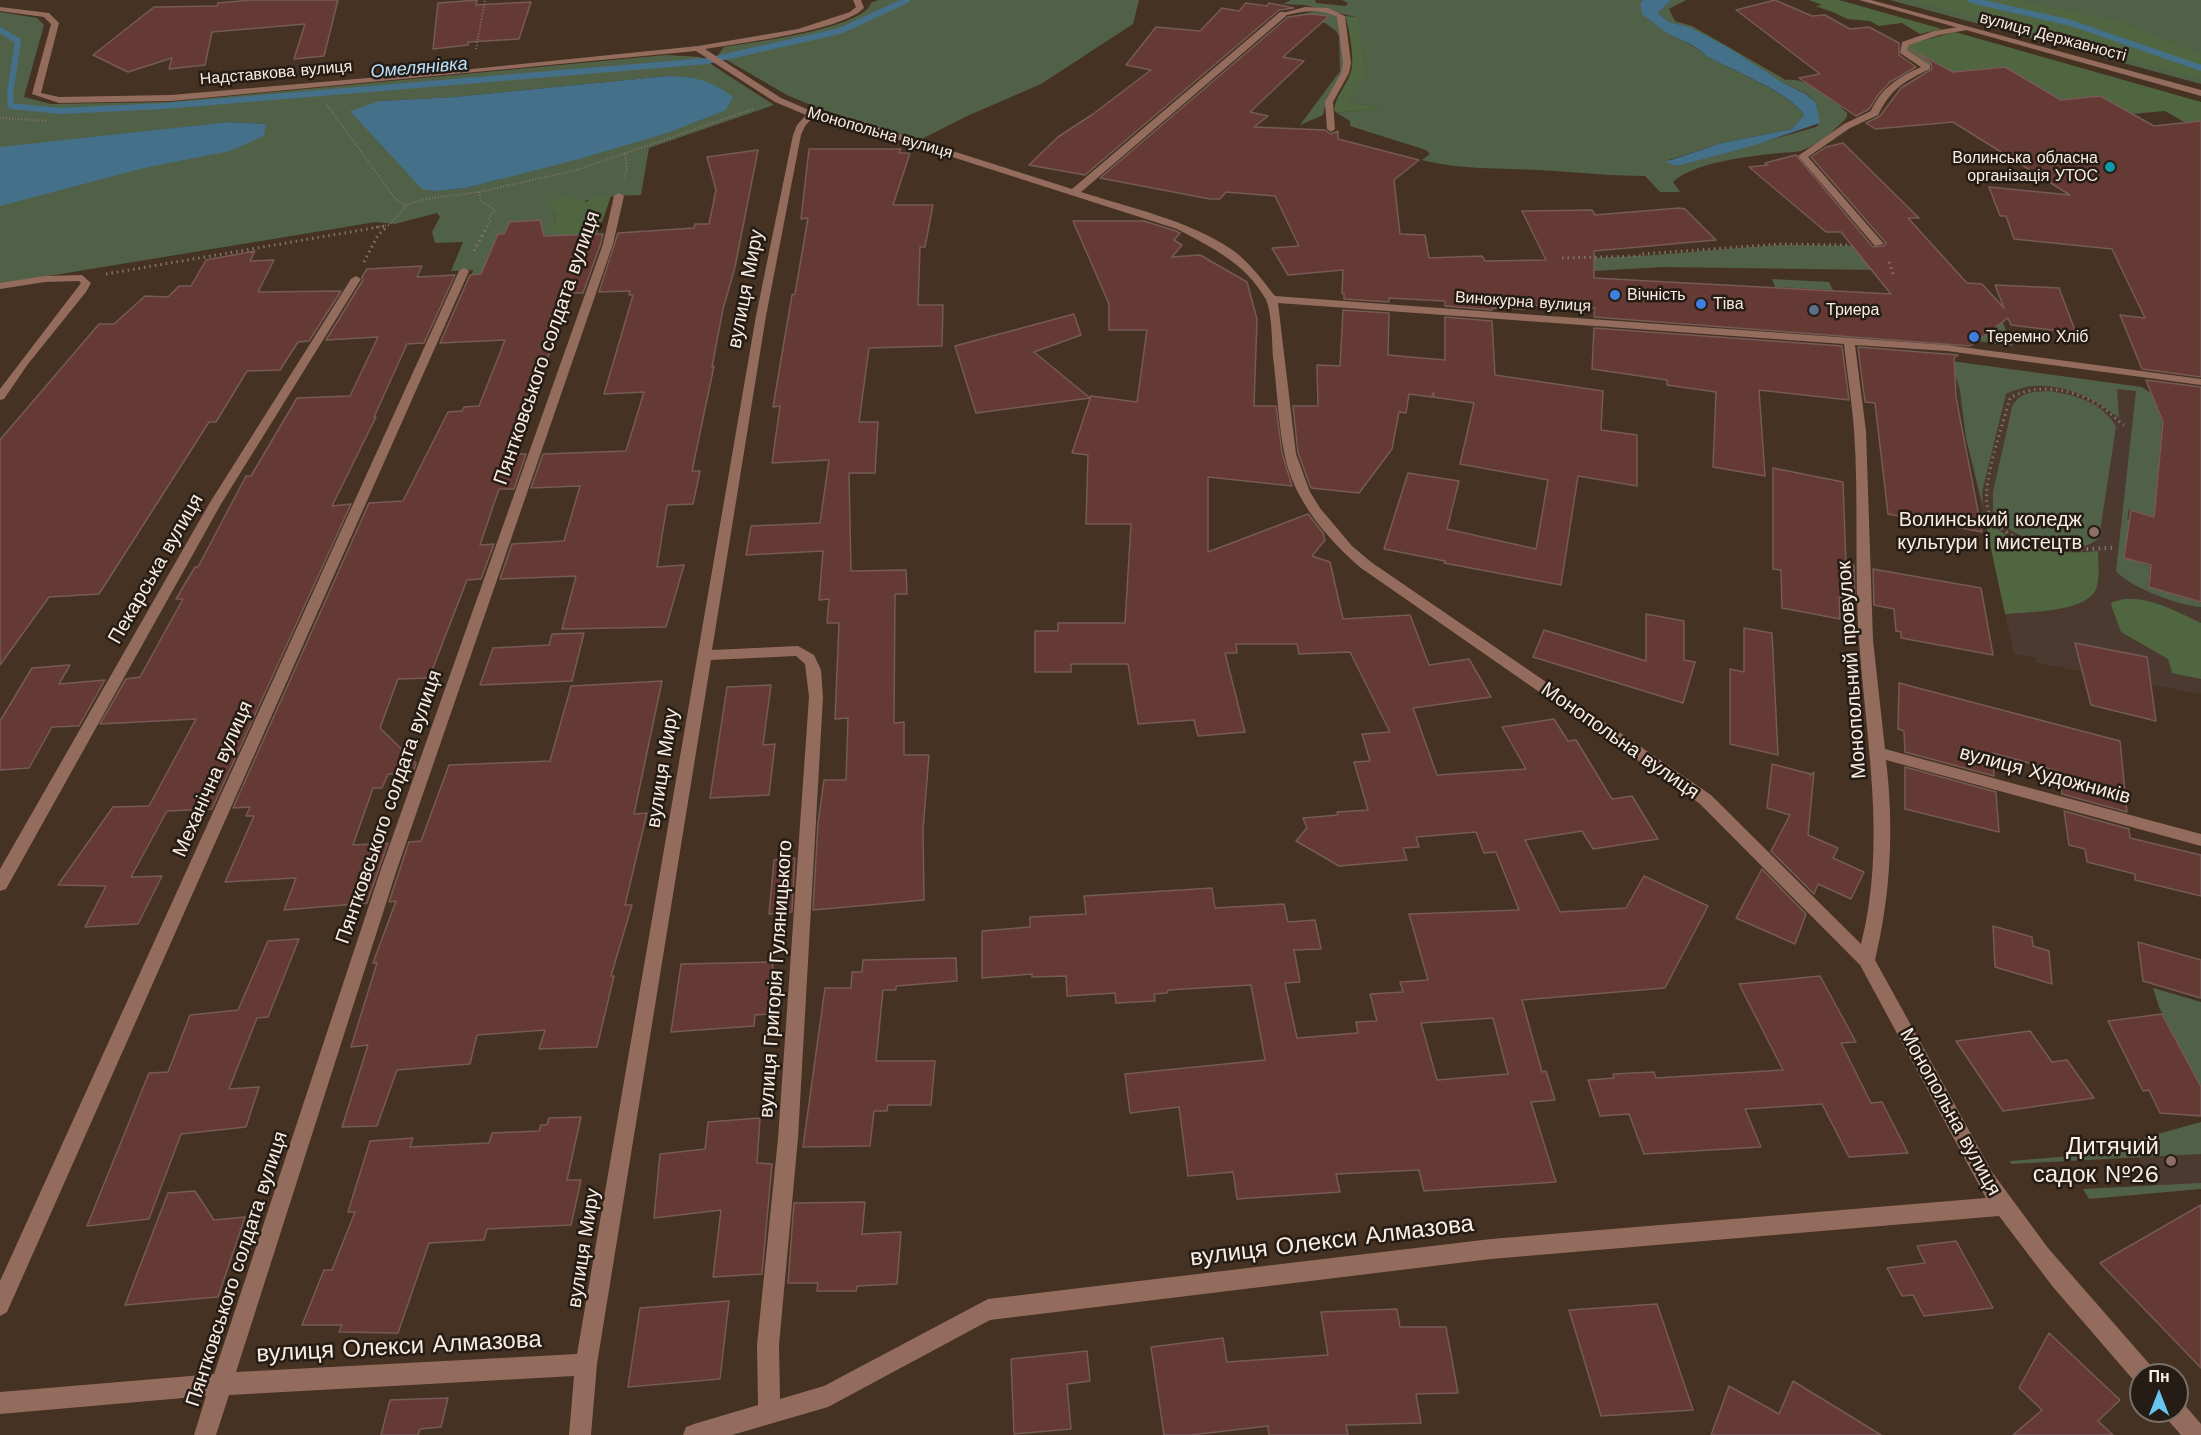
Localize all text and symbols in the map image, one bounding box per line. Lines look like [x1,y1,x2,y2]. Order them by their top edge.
street label: вулиця Державності [1978,8,2128,66]
water label: Омелянівка [370,53,468,83]
street label: Надставкова вулиця [199,57,353,89]
street label: Монопольна вулиця [805,103,955,163]
place label: Волинська обласна організація УТОС [1952,148,2098,186]
marker: Волинська обласна організація УТОС [2103,160,2117,174]
street label: Пянтковського солдата вулиця [489,208,605,488]
street label: вулиця Миру [723,228,769,350]
place label: Вічність [1627,285,1686,305]
street label: Винокурна вулиця [1454,288,1592,316]
marker: Вічність [1608,288,1622,302]
place label: Тіва [1713,294,1744,314]
marker: Тіва [1694,297,1708,311]
place label: Триера [1826,300,1879,320]
marker: Триера [1807,303,1821,317]
place label: Теремно Хліб [1986,327,2088,347]
marker: Теремно Хліб [1967,330,1981,344]
street label: Пекарська вулиця [103,490,209,648]
place label: Волинський коледж культури і мистецтв [1897,508,2082,555]
marker: Волинський коледж культури і мистецтв [2087,525,2101,539]
street label: Монопольний провулок [1832,560,1872,780]
street label: Пянтковського солдата вулиця [331,667,447,947]
street label: Монопольна вулиця [1536,677,1704,805]
street label: Механічна вулиця [168,697,258,861]
street label: вулиця Миру [642,707,684,829]
street label: вулиця Художників [1957,741,2133,809]
street label: вулиця Григорія Гуляницького [754,839,798,1119]
street label: Монопольна вулиця [1894,1024,2006,1200]
street label: Пянтковського солдата вулиця [181,1128,293,1410]
place label: Дитячий садок №26 [2033,1133,2159,1189]
marker: Дитячий садок №26 [2164,1154,2178,1168]
street label: вулиця Миру [563,1187,605,1309]
street label: вулиця Олекси Алмазова [1188,1209,1476,1273]
street label: вулиця Олекси Алмазова [256,1325,542,1369]
north arrow [2129,1363,2189,1423]
text: Пн [2148,1367,2170,1386]

